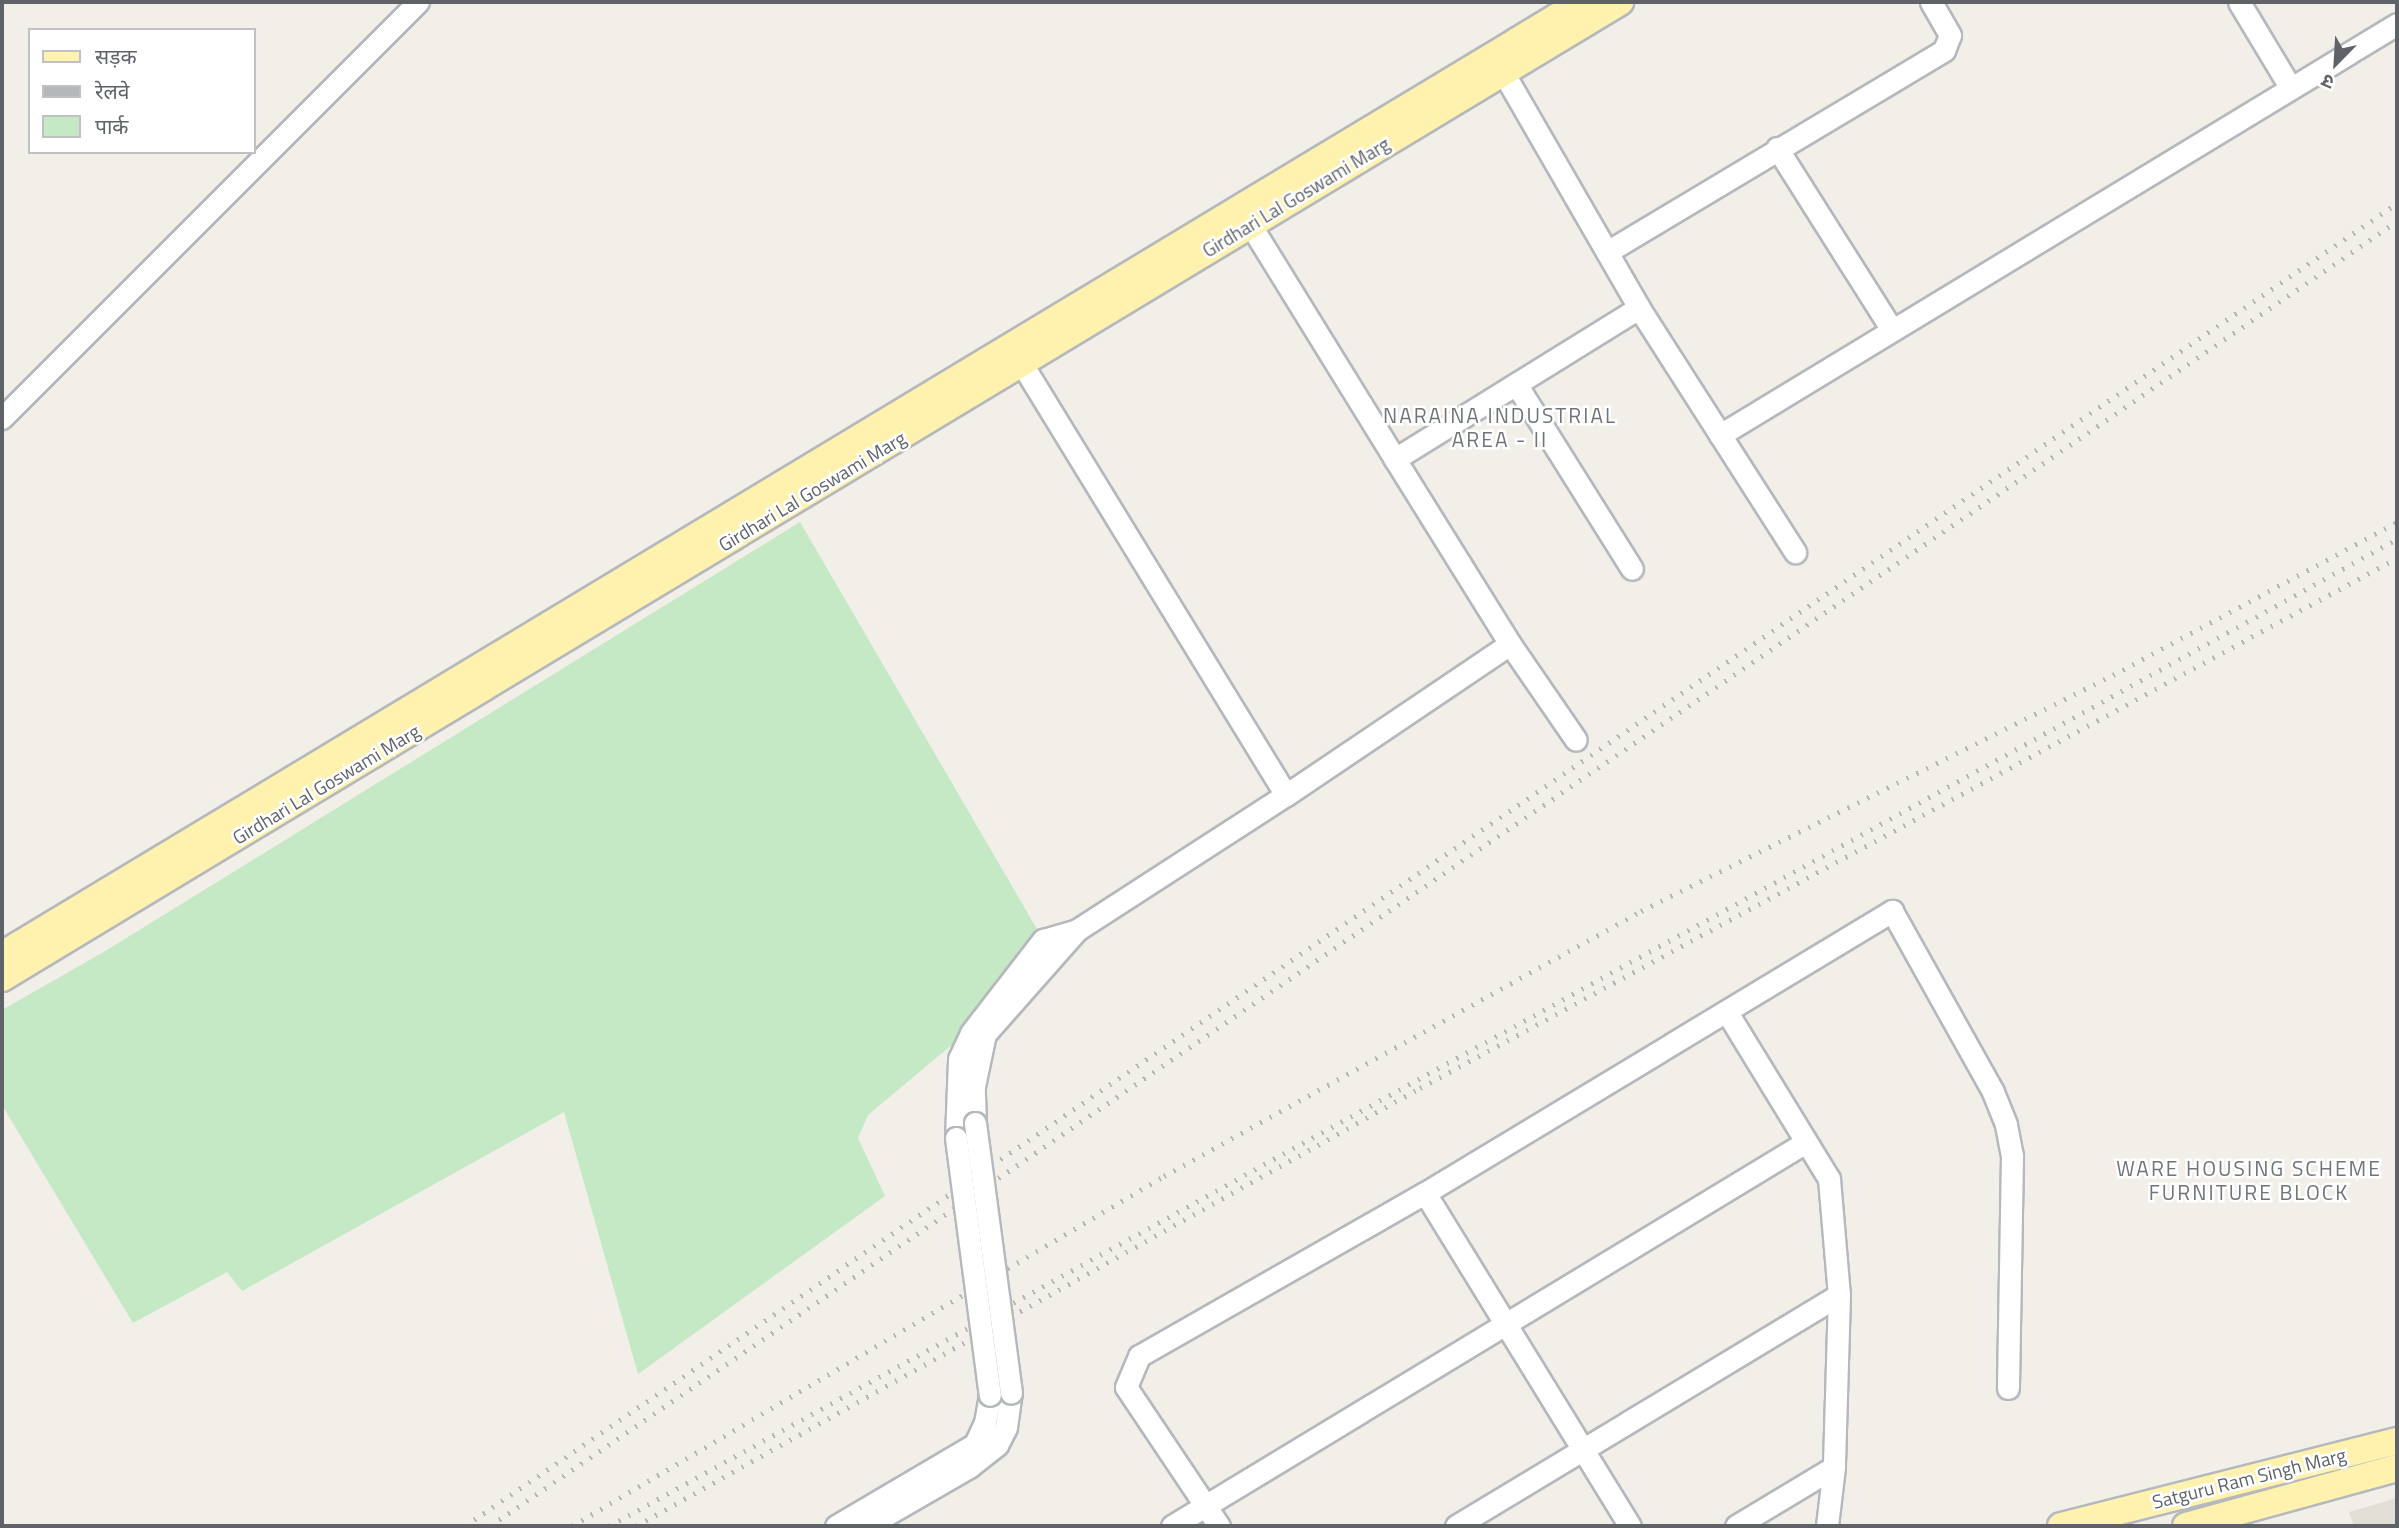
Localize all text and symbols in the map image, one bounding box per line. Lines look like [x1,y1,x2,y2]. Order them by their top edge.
legend [28,28,256,154]
north arrow [2301,28,2371,98]
text: सड़क [95,40,137,72]
text: उ [2316,67,2338,98]
text: रेलवे [95,75,130,107]
text: पार्क [95,110,129,142]
street label: Girdhari Lal Goswami Marg [1198,132,1394,262]
district label: NARAINA INDUSTRIAL AREA - II [1385,402,1615,452]
street label: Girdhari Lal Goswami Marg [714,426,910,556]
street label: Girdhari Lal Goswami Marg [228,719,424,849]
district label: WARE HOUSING SCHEME FURNITURE BLOCK [2119,1155,2379,1205]
street label: Satguru Ram Singh Marg [2150,1443,2348,1513]

